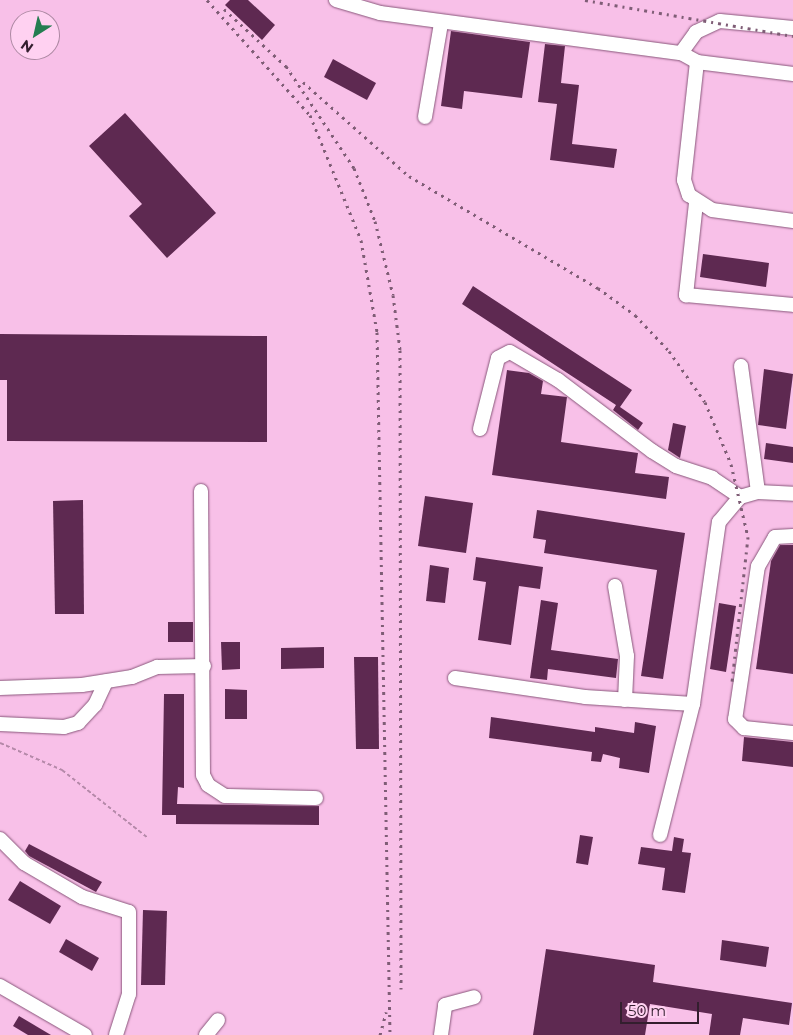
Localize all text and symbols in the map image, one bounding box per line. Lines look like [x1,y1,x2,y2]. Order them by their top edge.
north arrow [10,10,60,60]
text: N [17,36,37,57]
scale bar [623,992,702,1024]
text: 50 m [628,1001,666,1020]

